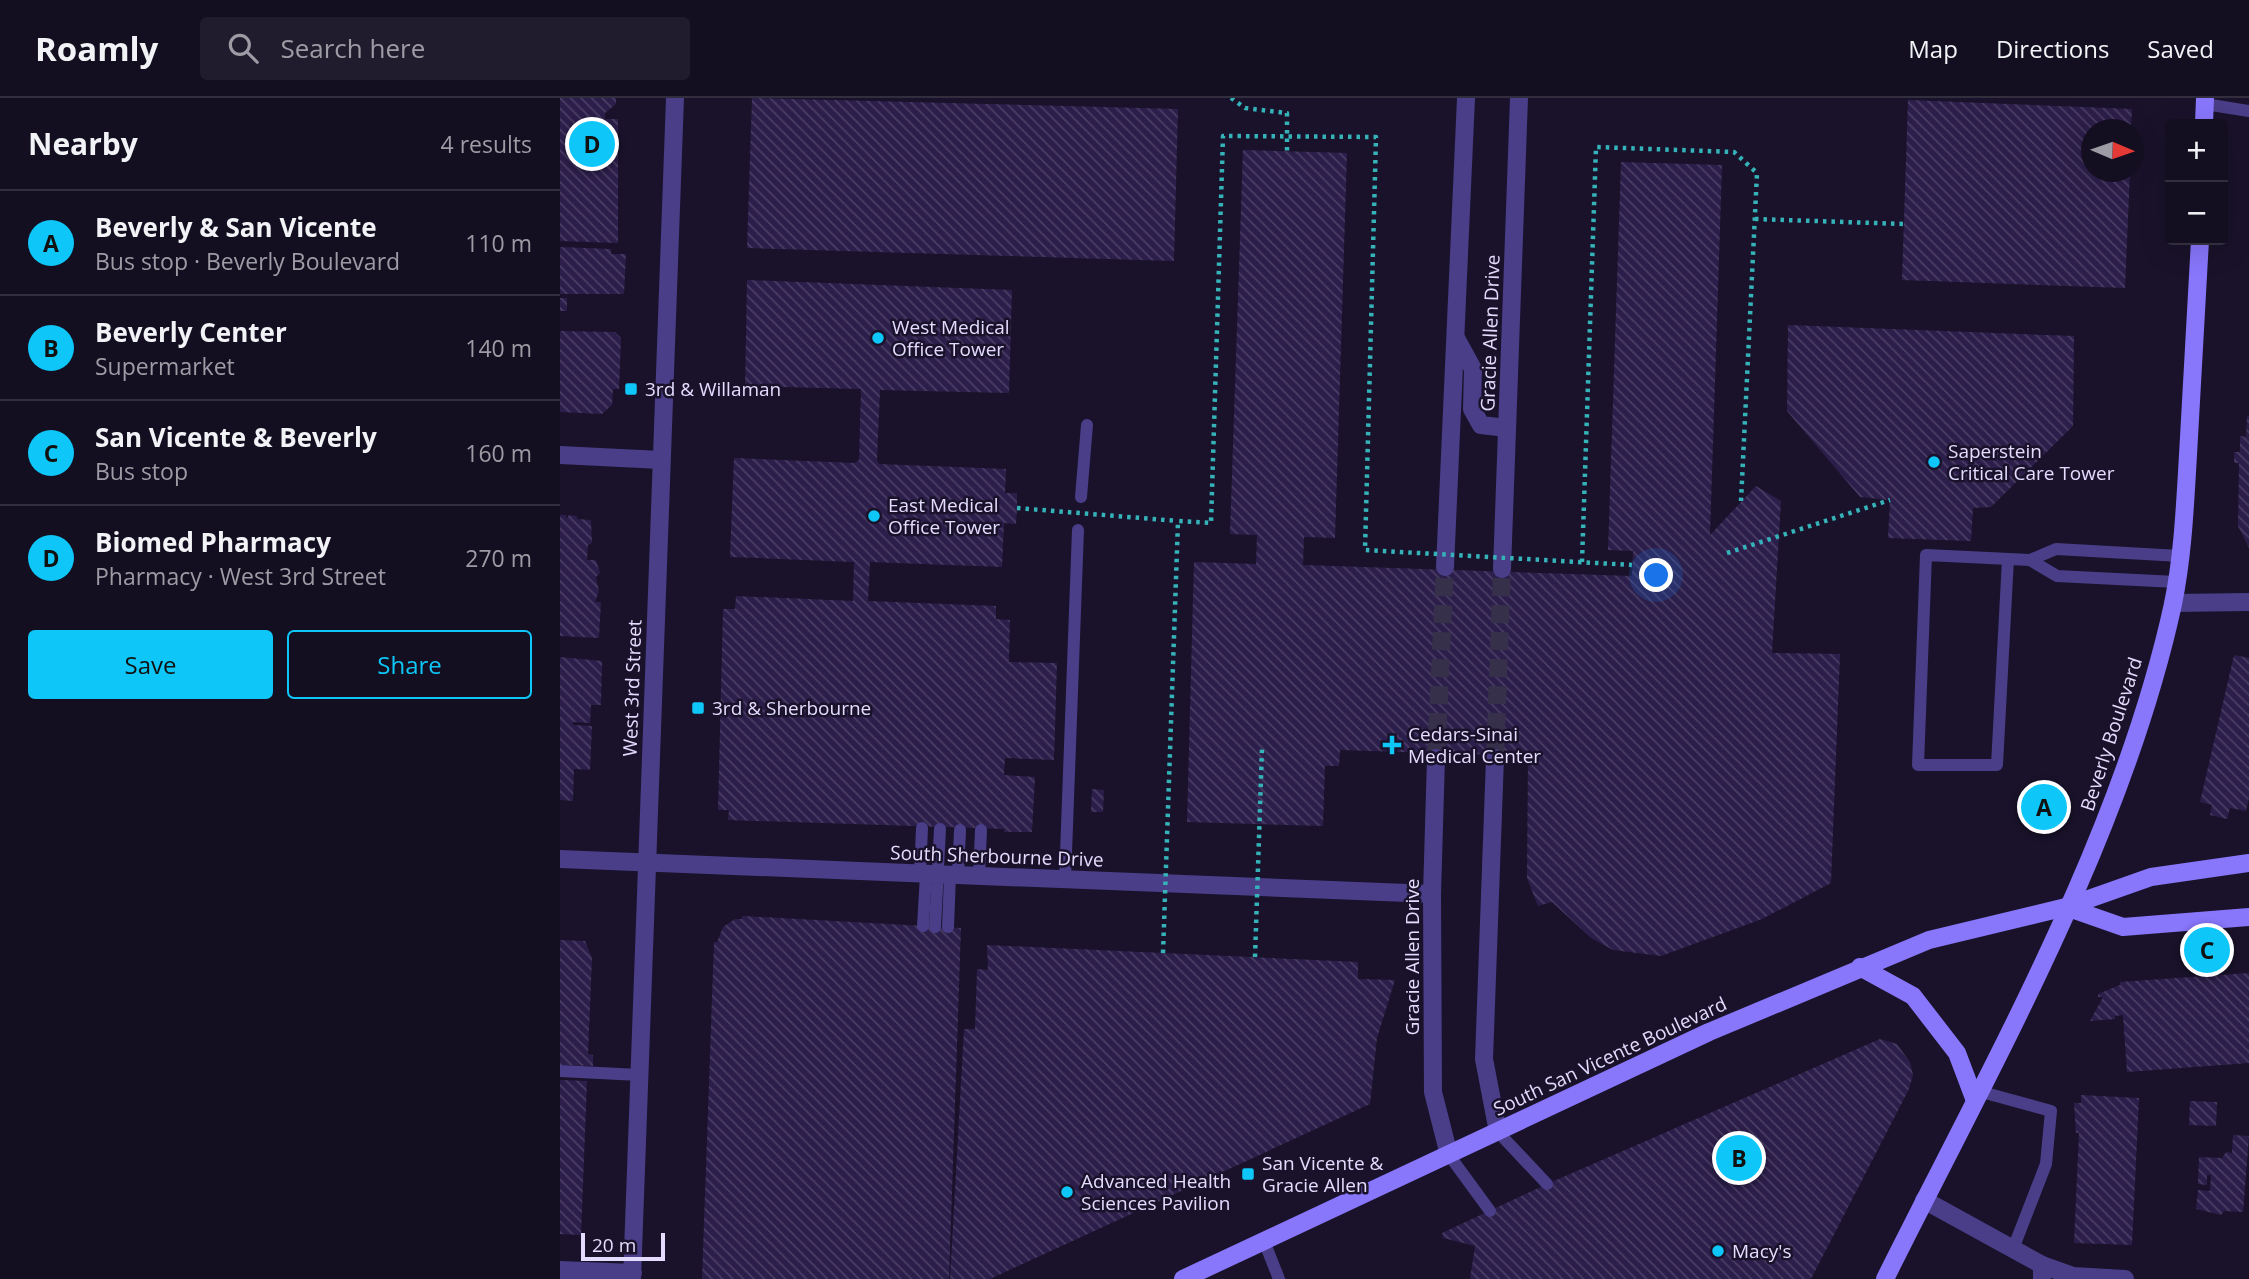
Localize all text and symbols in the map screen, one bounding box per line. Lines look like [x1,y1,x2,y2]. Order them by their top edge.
search box [200,17,690,80]
text: Roamly [35,26,158,71]
icon: search [224,29,262,67]
text: Search here [280,30,425,66]
text: Map [1908,32,1958,65]
text: Directions [1996,32,2109,65]
text: Saved [2147,32,2214,65]
pin: D [569,118,615,170]
north arrow [2081,119,2144,182]
map controls [2165,119,2228,245]
button: + [2165,119,2228,182]
text: Nearby [28,123,138,164]
text: 4 results [441,128,532,160]
button: − [2165,182,2228,245]
text: Beverly & San Vicente [95,209,377,245]
text: A [43,227,59,259]
text: 110 m [465,227,532,259]
text: Bus stop · Beverly Boulevard [95,245,400,277]
street label: Gracie Allen Drive [1474,254,1506,412]
text: Beverly Center [95,314,287,350]
place label: West Medical Office Tower [892,314,1010,362]
marker: West Medical Office Tower [870,330,886,346]
text: B [43,332,59,364]
text: 140 m [465,332,532,364]
text: Supermarket [95,350,235,382]
place label: 3rd & Willaman [645,376,781,402]
marker: 3rd & Willaman [623,381,639,397]
text: San Vicente & Beverly [95,419,377,455]
text: C [44,437,58,469]
text: 160 m [465,437,532,469]
place label: Saperstein Critical Care Tower [1948,438,2115,486]
marker: Saperstein Critical Care Tower [1926,454,1942,470]
text: Bus stop [95,455,188,487]
place label: East Medical Office Tower [888,492,1000,540]
marker: East Medical Office Tower [866,508,882,524]
text: Biomed Pharmacy [95,524,331,560]
text: D [42,542,60,574]
text: 270 m [465,542,532,574]
your location [1639,558,1673,592]
text: Pharmacy · West 3rd Street [95,560,386,592]
street label: West 3rd Street [617,619,647,757]
button: Save [28,630,273,699]
button: Share [287,630,532,699]
street label: Beverly Boulevard [2074,654,2148,814]
place label: 3rd & Sherbourne [712,695,871,721]
marker: 3rd & Sherbourne [690,700,706,716]
place label: Cedars-Sinai Medical Center [1408,721,1541,769]
marker: Cedars-Sinai Medical Center [1382,735,1402,755]
pin: A [2021,781,2067,833]
street label: South Sherbourne Drive [890,839,1104,873]
street label: Gracie Allen Drive [1399,878,1425,1036]
pin: C [2184,924,2230,976]
street label: South San Vicente Boulevard [1489,990,1731,1122]
pin: B [1716,1132,1762,1184]
place label: San Vicente & Gracie Allen [1262,1150,1383,1198]
marker: San Vicente & Gracie Allen [1240,1166,1256,1182]
place label: Advanced Health Sciences Pavilion [1081,1168,1231,1216]
marker: Advanced Health Sciences Pavilion [1059,1184,1075,1200]
scale bar [581,1230,665,1262]
text: 20 m [592,1232,636,1258]
place label: Macy's [1732,1238,1792,1264]
marker: Macy's [1710,1243,1726,1259]

